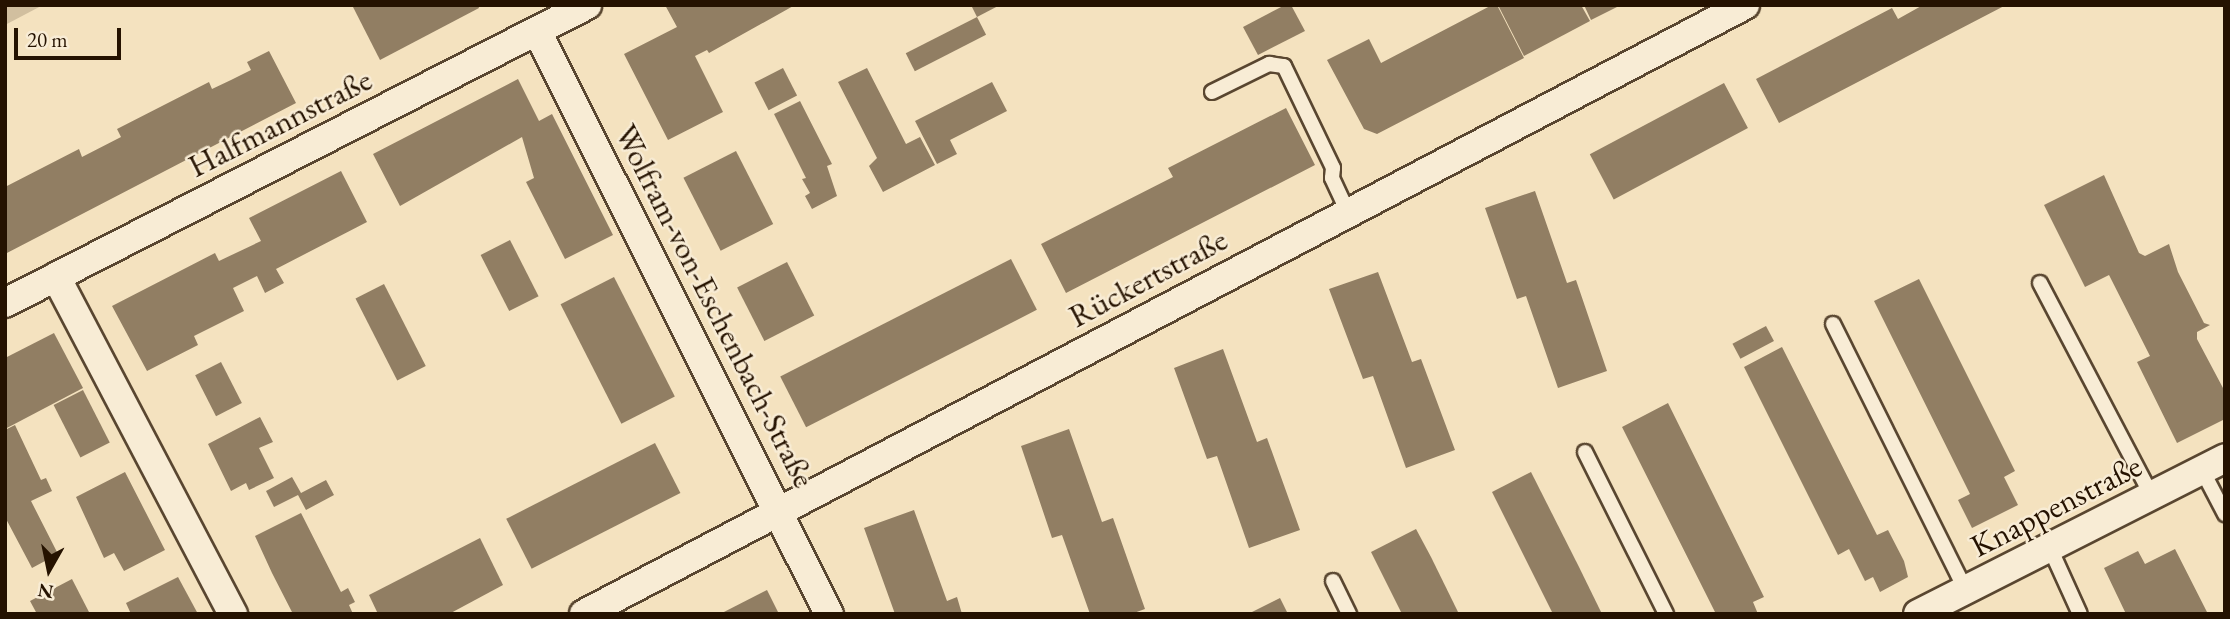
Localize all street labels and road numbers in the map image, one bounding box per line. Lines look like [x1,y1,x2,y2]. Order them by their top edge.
street label: Halfmannstraße [182,60,378,186]
street label: Wolfram-von-Eschenbach-Straße [607,118,823,494]
street label: Rückertstraße [1062,220,1234,336]
street label: Knappenstraße [1964,447,2148,565]

